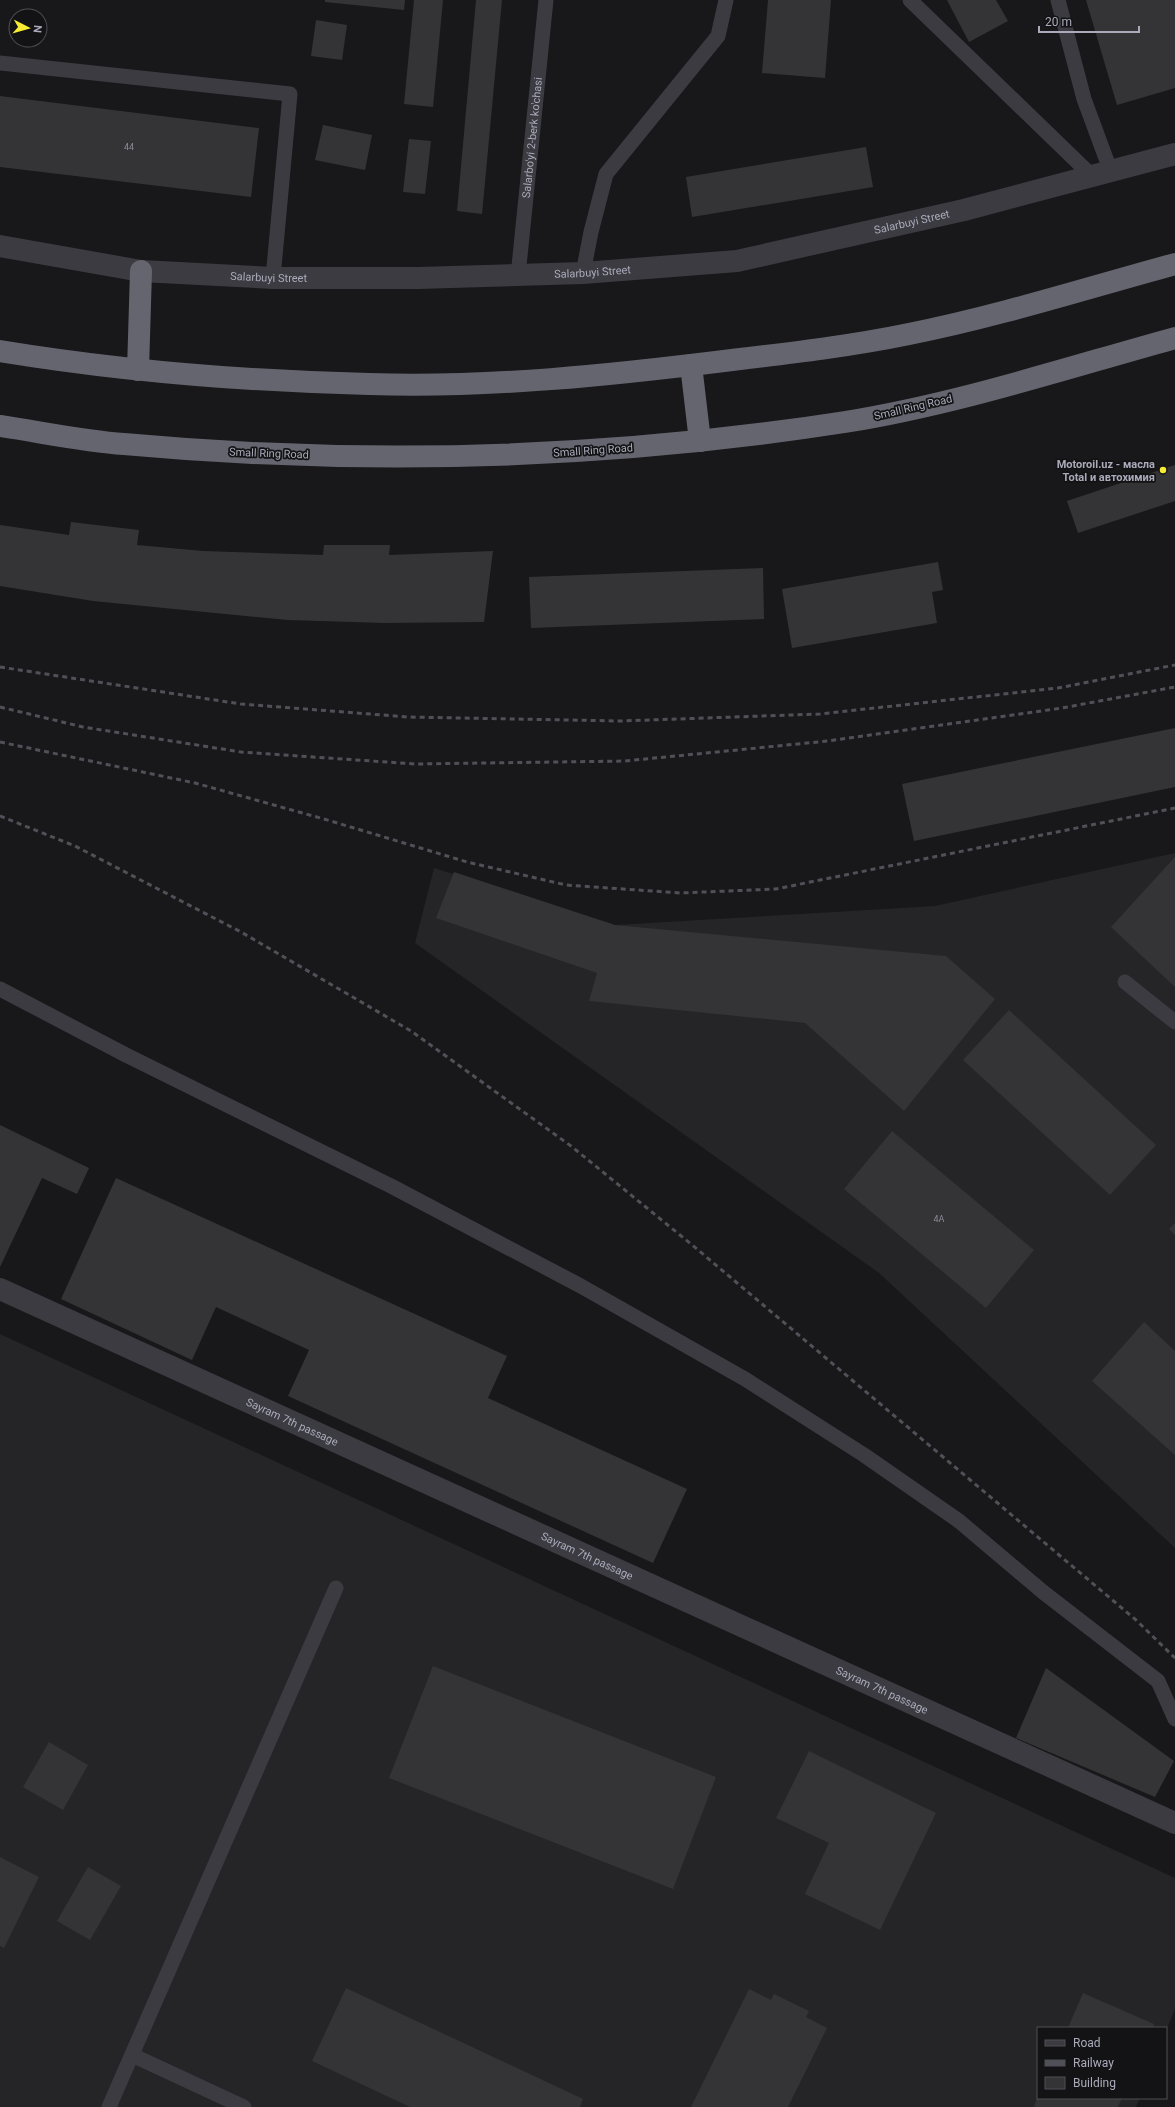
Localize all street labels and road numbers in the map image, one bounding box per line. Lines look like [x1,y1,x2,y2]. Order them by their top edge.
street label: Salarbo'yi 2-berk ko'chasi [520,77,545,199]
street label: Salarbuyi Street [873,207,951,237]
street label: Salarbuyi Street [554,263,632,281]
street label: Salarbuyi Street [230,270,307,285]
street label: Small Ring Road [873,392,954,423]
street label: Small Ring Road [553,441,633,460]
street label: Small Ring Road [229,446,309,461]
street label: Sayram 7th passage [244,1396,340,1449]
street label: Sayram 7th passage [539,1530,635,1583]
street label: Sayram 7th passage [834,1664,930,1717]

